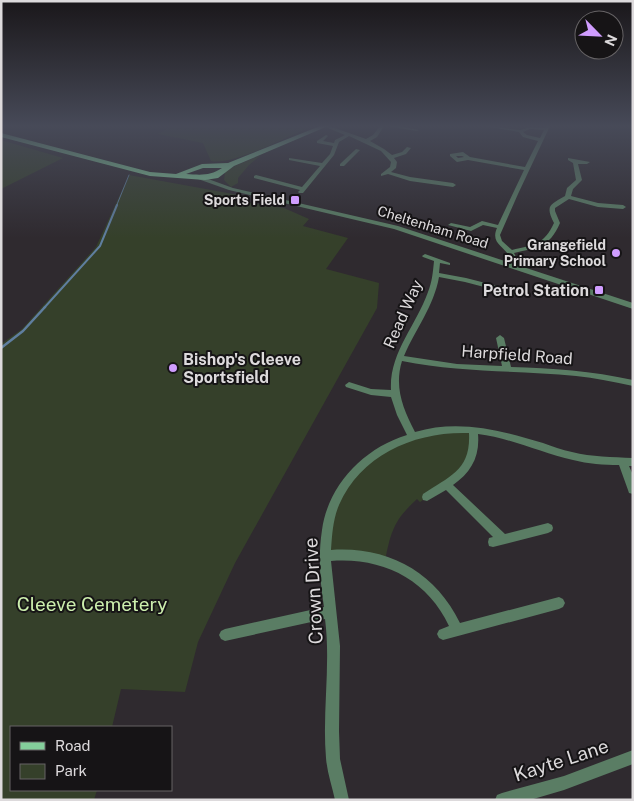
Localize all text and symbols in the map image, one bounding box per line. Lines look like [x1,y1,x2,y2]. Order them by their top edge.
north arrow [574,10,624,60]
text: N [601,32,620,49]
place label: Sports Field [204,192,285,208]
marker: Sports Field [289,194,301,206]
street label: Cheltenham Road [376,203,490,251]
place label: Grangefield Primary School [504,237,606,269]
marker: Grangefield Primary School [610,247,622,259]
street label: Read Way [379,276,427,351]
place label: Petrol Station [483,281,589,300]
marker: Petrol Station [593,284,605,296]
street label: Harpfield Road [461,342,573,368]
place label: Bishop's Cleeve Sportsfield [183,350,301,387]
marker: Bishop's Cleeve Sportsfield [167,362,179,374]
street label: Crown Drive [299,537,327,645]
park label: Cleeve Cemetery [17,593,167,615]
legend [10,726,172,791]
street label: Kayte Lane [511,734,611,786]
text: Road [55,737,91,754]
text: Park [55,762,87,779]

